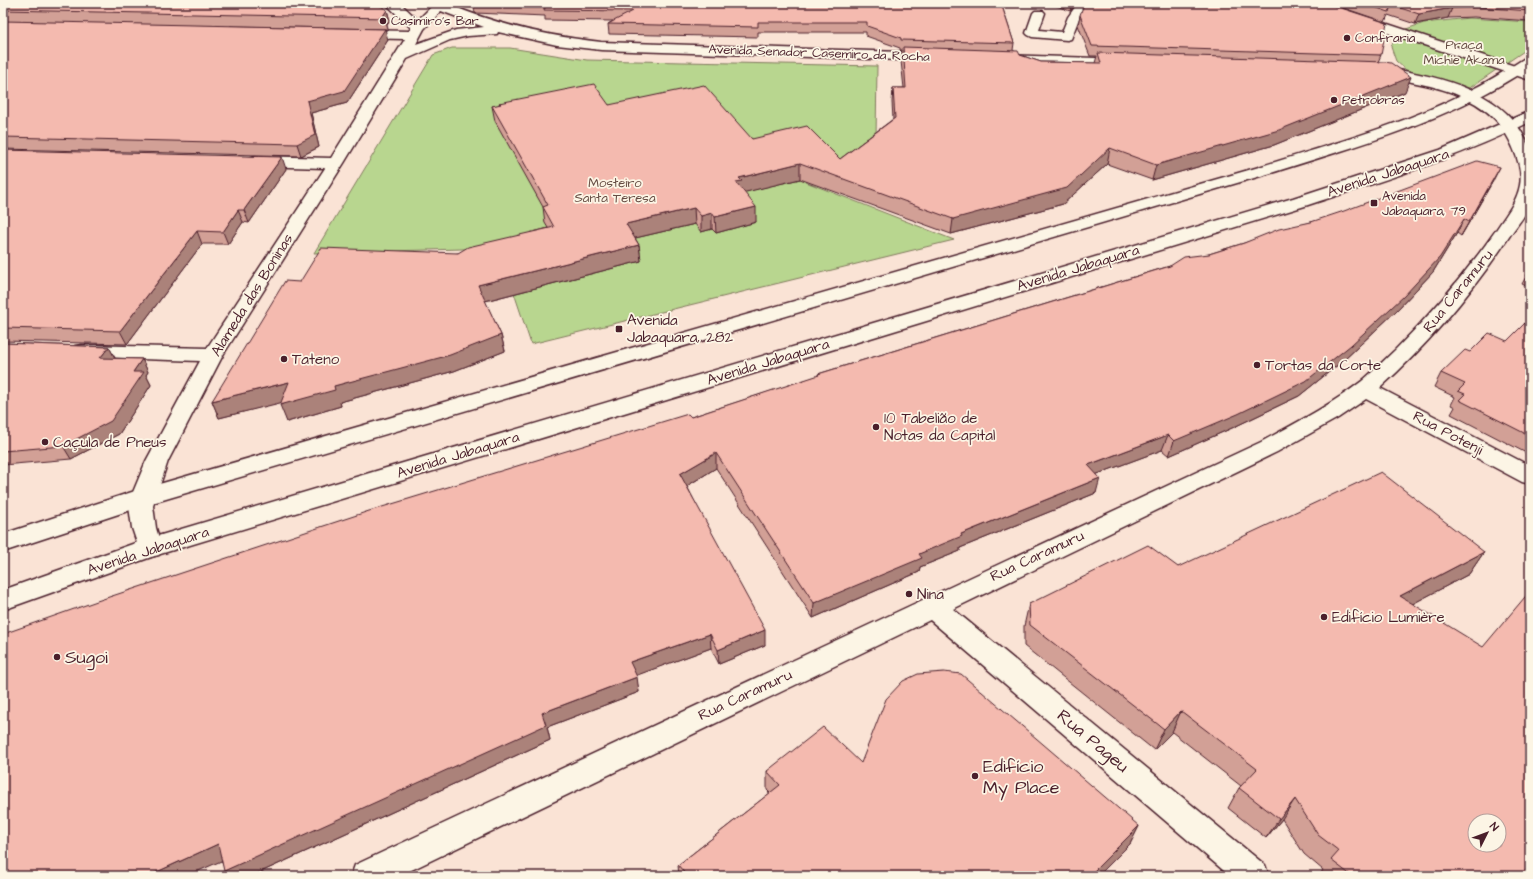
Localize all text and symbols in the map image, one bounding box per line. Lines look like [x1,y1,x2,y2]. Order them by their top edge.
place label: Casimiro's Bar [391,12,479,30]
marker: Casimiro's Bar [378,16,388,26]
place label: Confraria [1355,29,1416,47]
marker: Confraria [1342,33,1352,43]
park label: Praça Michie Akama [1423,36,1505,69]
street label: Avenida Senador Casemiro da Rocha [708,40,930,66]
place label: Petrobras [1342,91,1405,109]
marker: Petrobras [1329,95,1339,105]
street label: Avenida Jabaquara [1324,143,1452,203]
park label: Mosteiro Santa Teresa [574,174,656,207]
place label: Avenida Jabaquara, 79 [1382,187,1466,220]
marker: Avenida Jabaquara, 79 [1369,198,1379,208]
street label: Alameda das Boninas [206,229,299,360]
street label: Avenida Jabaquara [1014,239,1142,297]
street label: Rua Caramuru [1418,245,1498,337]
place label: Avenida Jabaquara, 282 [627,310,733,348]
marker: Avenida Jabaquara, 282 [614,324,624,334]
street label: Avenida Jabaquara [704,333,832,391]
place label: Tateno [292,349,340,370]
marker: Tateno [279,354,289,364]
place label: Tortas da Corte [1265,355,1381,376]
marker: Tortas da Corte [1252,360,1262,370]
street label: Rua Potenji [1409,406,1487,461]
place label: 10 Tabelião de Notas da Capital [884,408,995,446]
marker: 10 Tabelião de Notas da Capital [871,422,881,432]
street label: Avenida Jabaquara [394,426,522,484]
place label: Caçula de Pneus [53,432,167,453]
marker: Caçula de Pneus [40,437,50,447]
street label: Avenida Jabaquara [84,521,212,581]
street label: Rua Caramuru [987,525,1088,587]
place label: Nina [917,584,944,605]
marker: Nina [904,589,914,599]
place label: Edifício Lumière [1332,607,1445,628]
marker: Edifício Lumière [1319,612,1329,622]
place label: Sugoi [65,645,108,671]
marker: Sugoi [52,652,62,662]
street label: Rua Caramuru [695,664,796,726]
street label: Rua Pageu [1051,703,1134,779]
place label: Edifício My Place [983,754,1060,801]
marker: Edifício My Place [970,771,980,781]
north arrow [1467,813,1507,853]
text: N [1486,819,1502,834]

